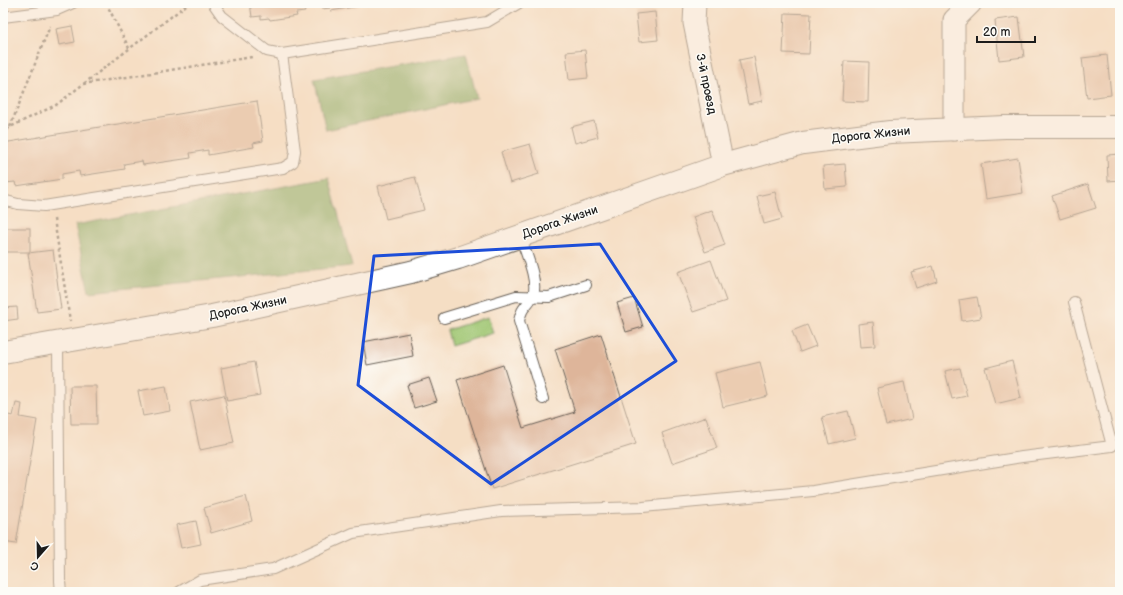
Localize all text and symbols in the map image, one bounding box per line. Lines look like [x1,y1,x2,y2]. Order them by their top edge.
scale bar [977,18,1035,44]
text: 20 m [983,25,1010,40]
street label: 3-й проезд [692,52,720,116]
street label: Дорога Жизни [831,123,911,147]
street label: Дорога Жизни [520,202,600,242]
street label: Дорога Жизни [208,292,288,324]
north arrow [18,537,58,577]
text: С [29,558,41,573]

